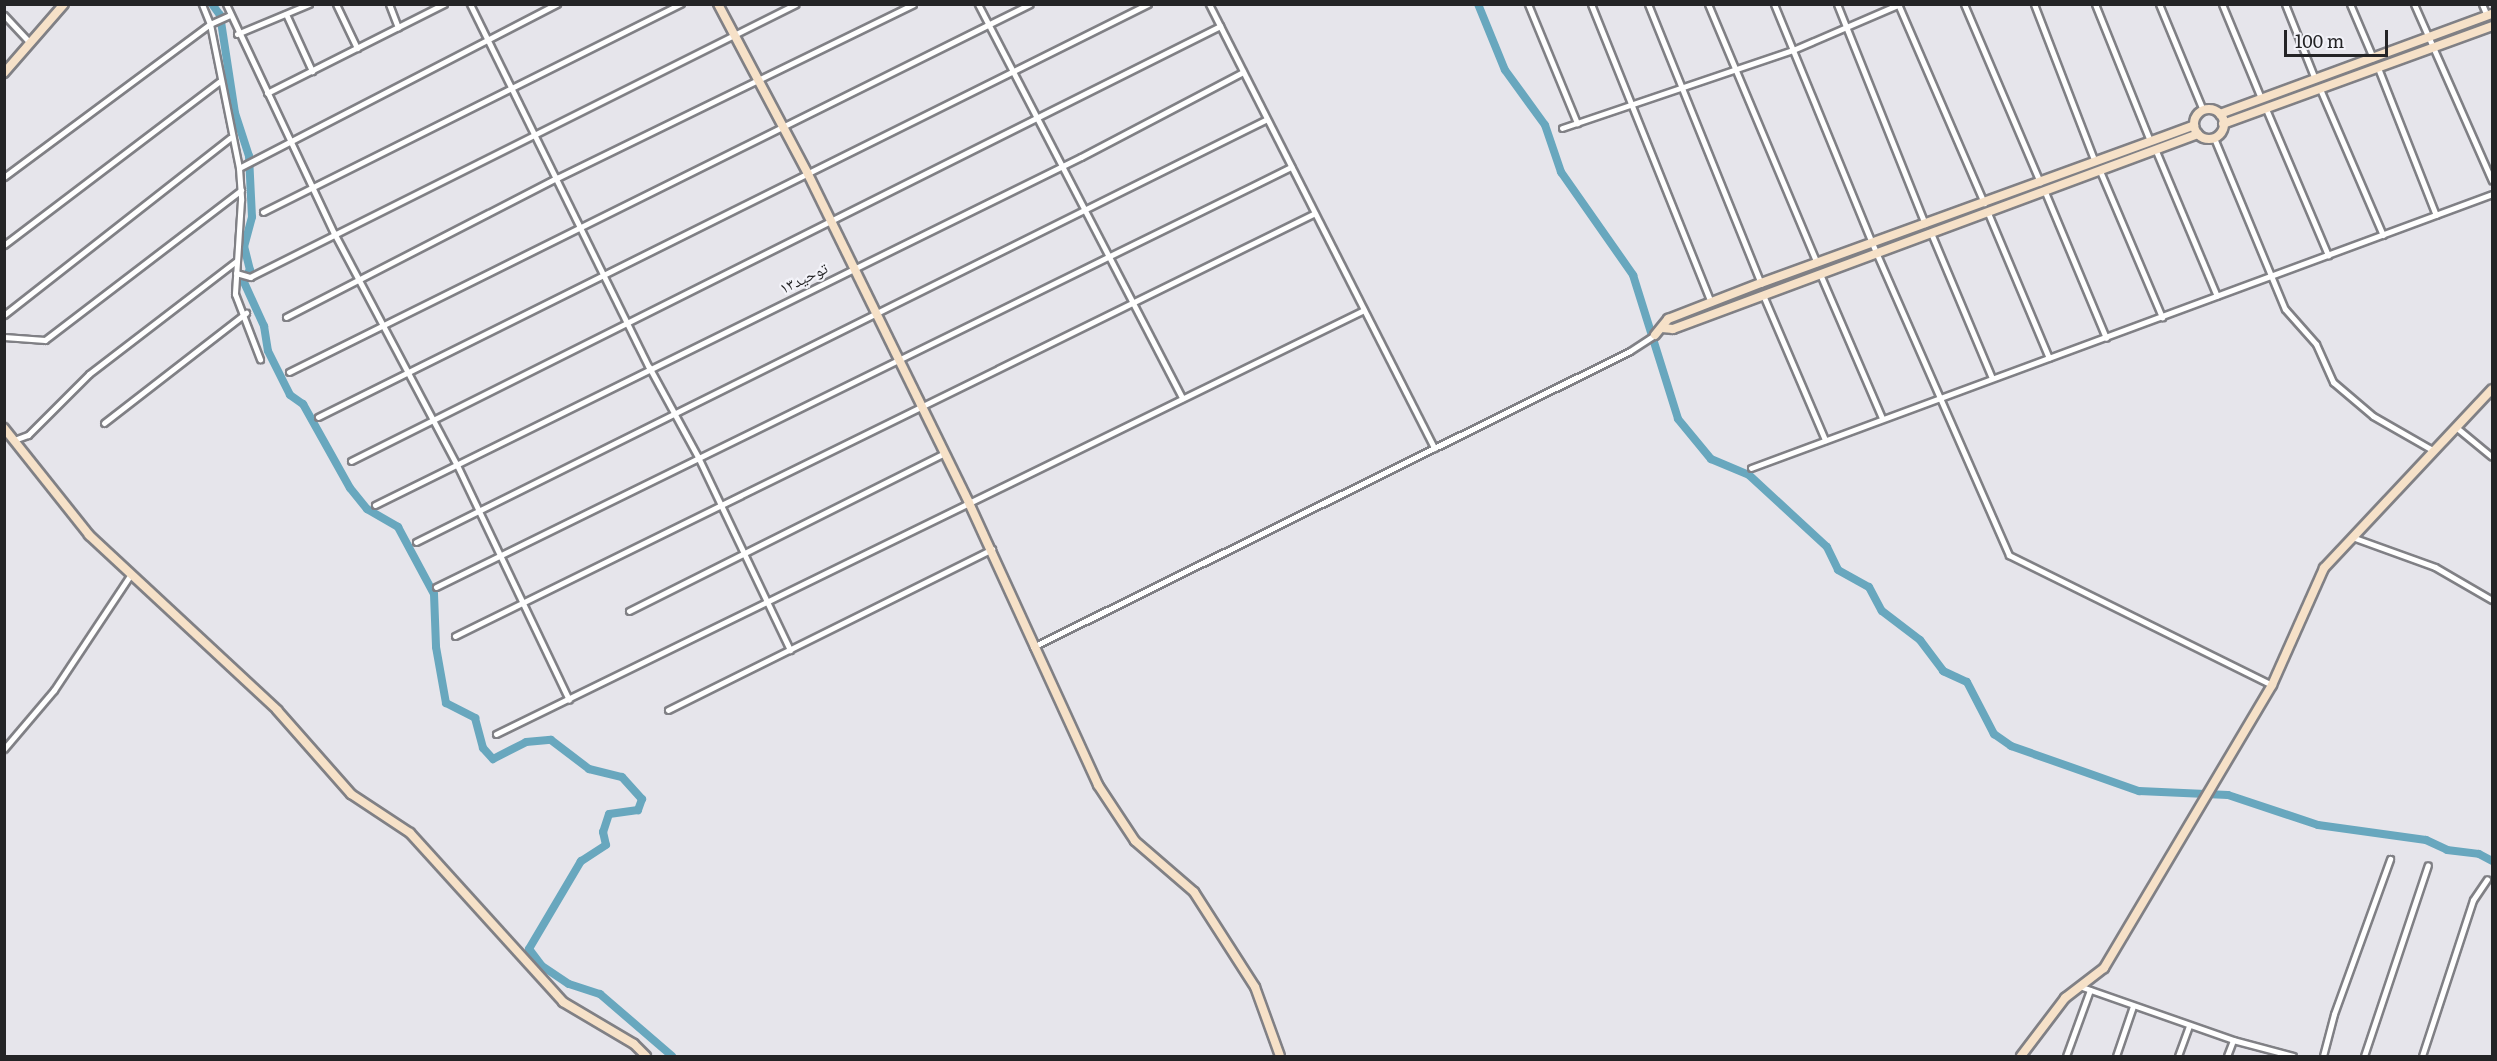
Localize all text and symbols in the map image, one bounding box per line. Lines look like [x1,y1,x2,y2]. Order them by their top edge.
scale bar [2287,18,2390,56]
text: 100 m [2295,27,2344,54]
street label: توحید۱۳ [776,257,830,297]

